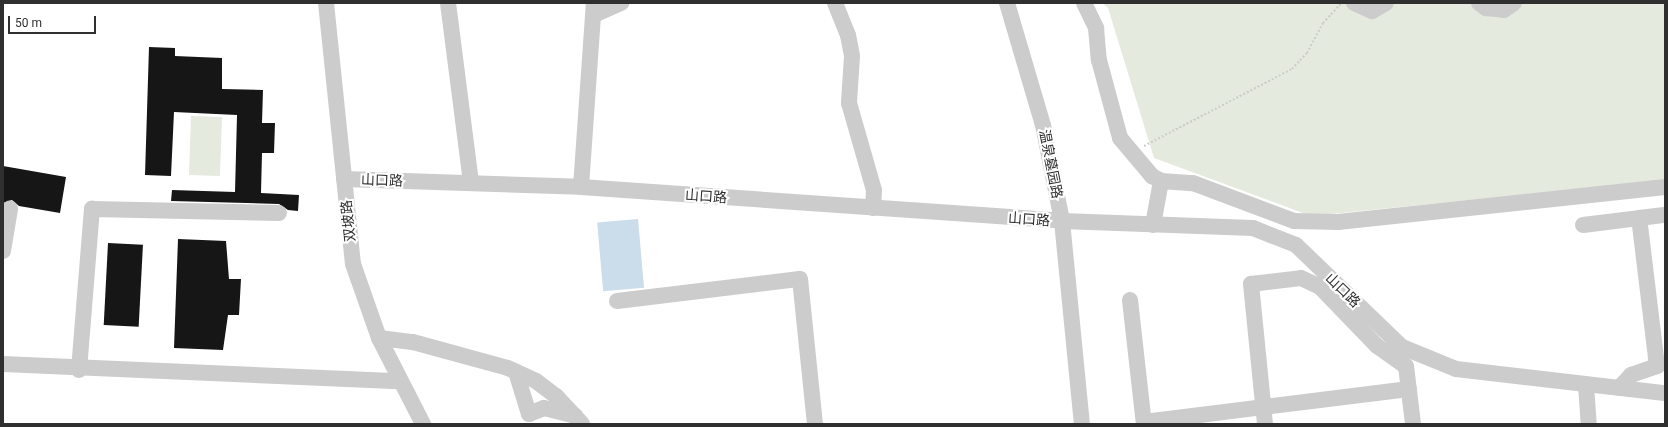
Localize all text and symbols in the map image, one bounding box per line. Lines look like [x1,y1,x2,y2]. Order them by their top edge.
scale bar [10,8,98,34]
text: 50 m [15,16,42,30]
street label: 温泉墓园路 [1036,128,1066,200]
street label: 山口路 [361,171,403,189]
street label: 山口路 [684,186,728,206]
street label: 双坡路 [337,199,359,243]
street label: 山口路 [1007,209,1051,229]
street label: 山口路 [1322,269,1364,311]

